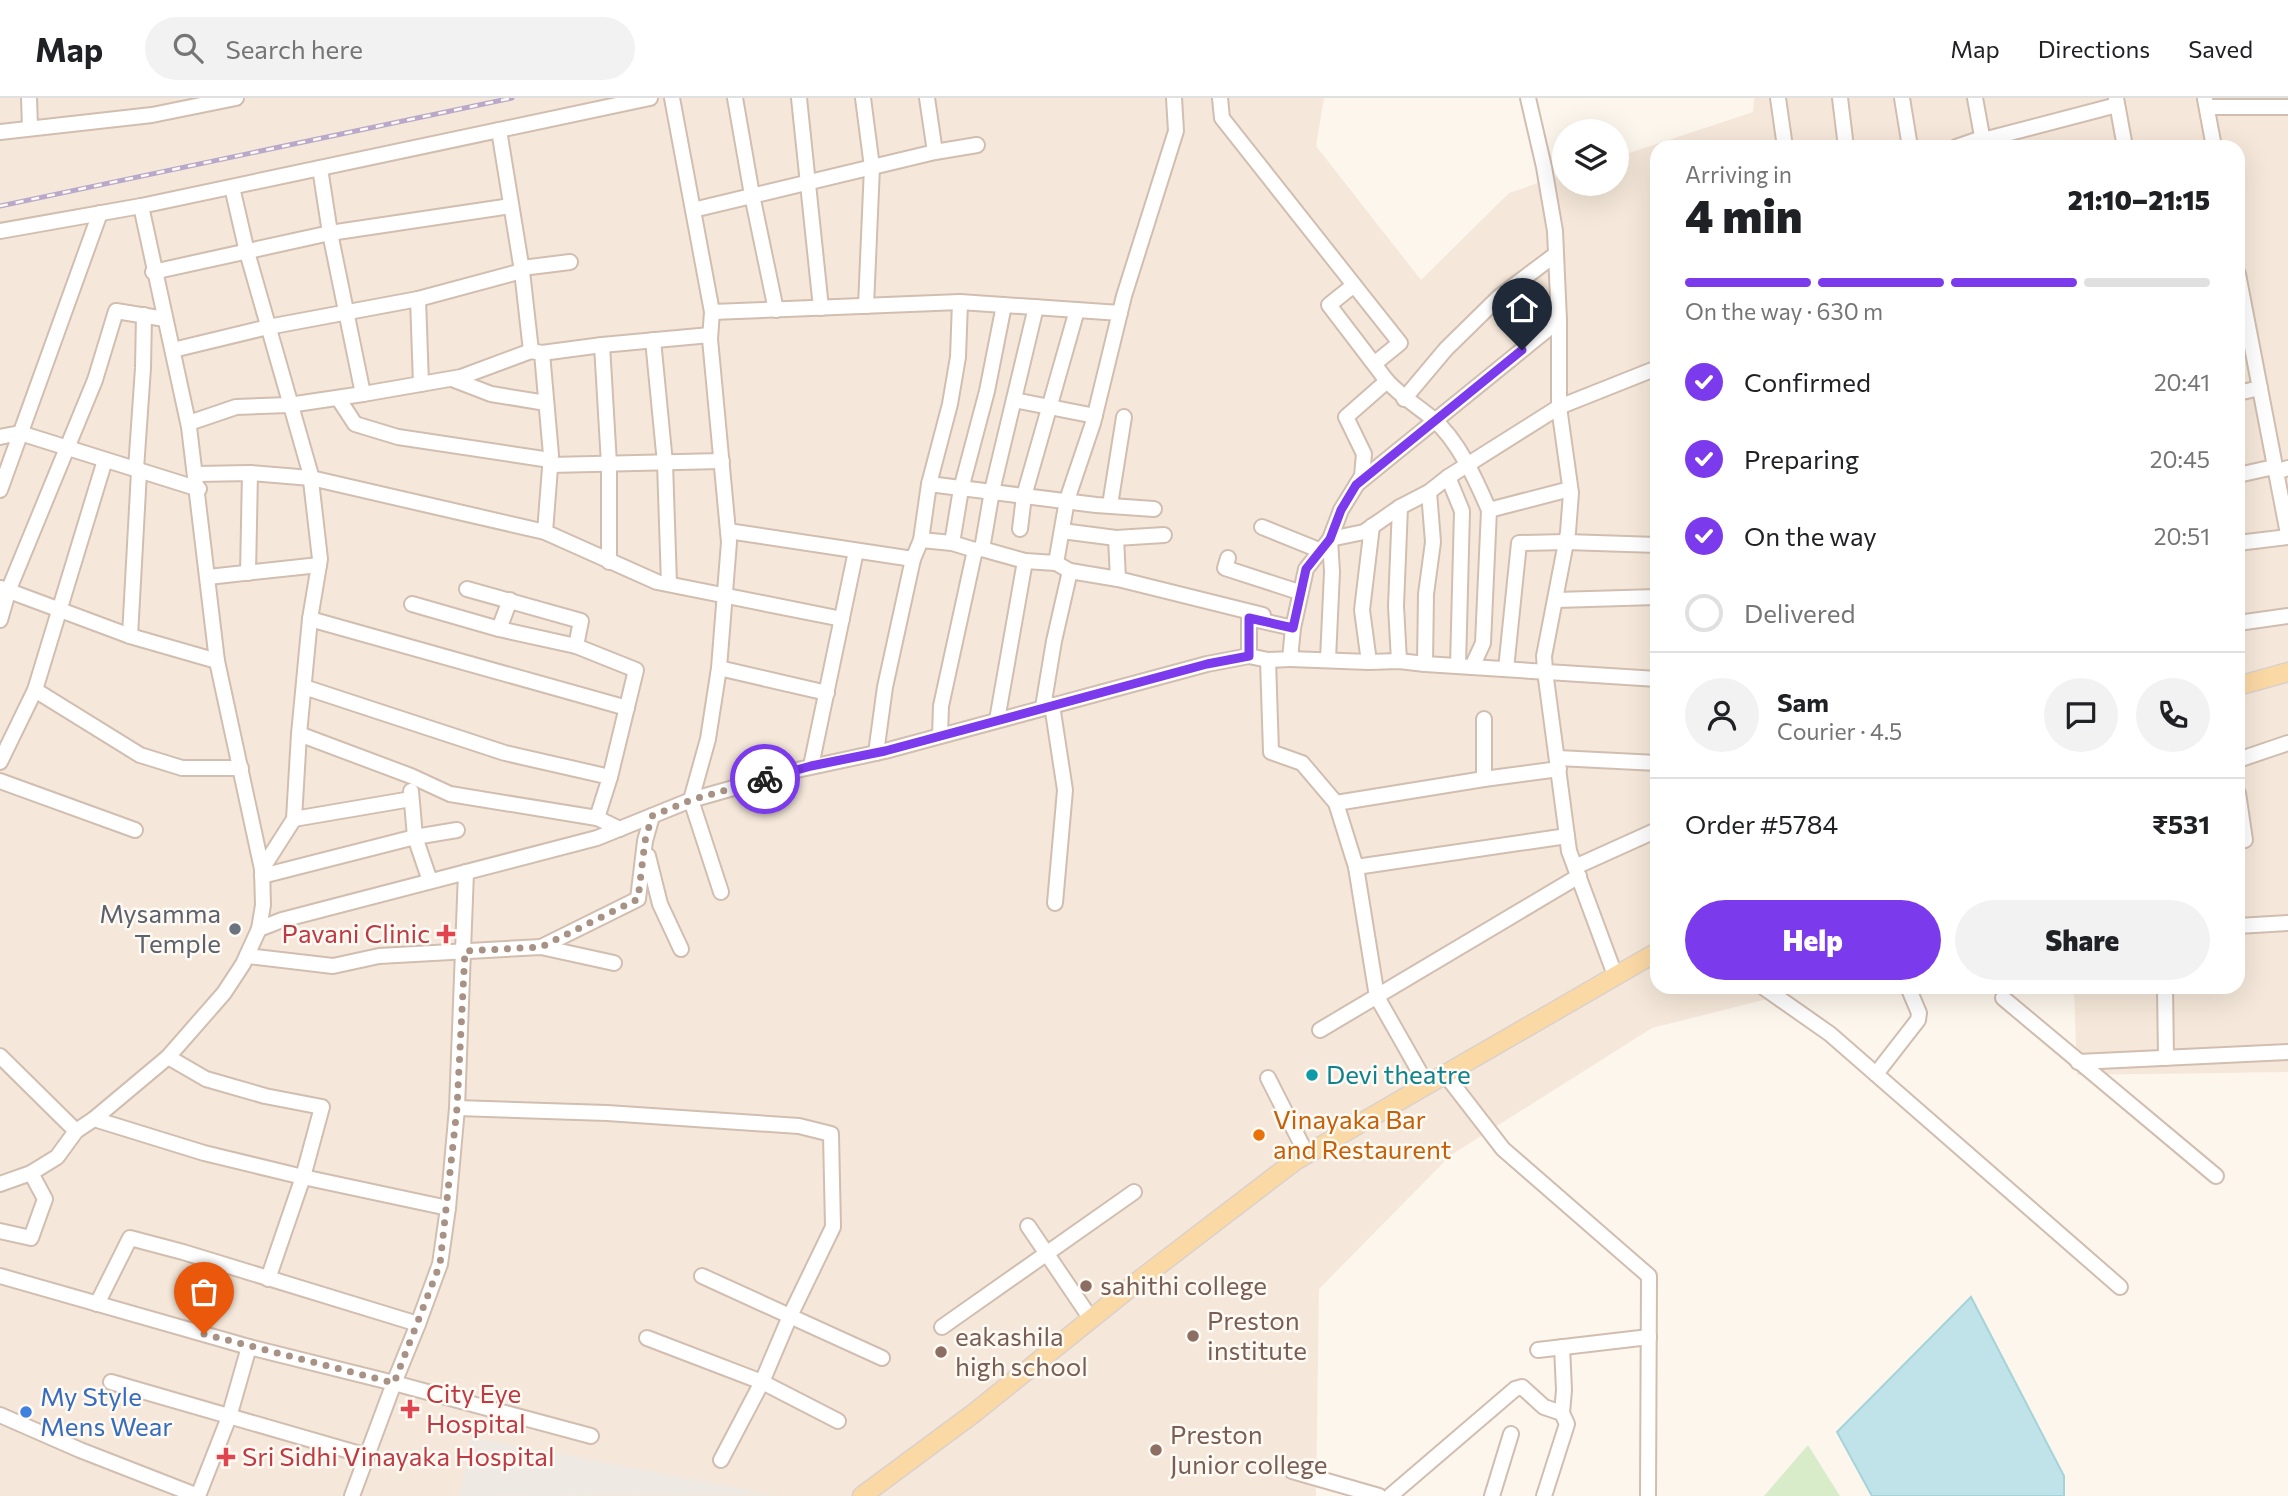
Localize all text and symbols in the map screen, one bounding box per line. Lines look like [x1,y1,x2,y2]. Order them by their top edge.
search box [145,17,635,80]
text: Map [35,28,103,69]
icon: search [169,29,207,67]
text: Search here [225,33,363,64]
text: Map [1950,34,2000,63]
text: Directions [2038,34,2150,63]
text: Saved [2188,34,2253,63]
map controls [1552,119,1629,196]
button: layers [1552,119,1629,196]
text: Arriving in [1685,160,1792,188]
text: 21:10–21:15 [2068,184,2210,215]
text: 4 min [1685,186,1803,242]
pin [1492,278,1552,350]
icon: home [1503,289,1541,327]
text: On the way · 630 m [1685,297,1883,325]
icon: check [1685,363,1723,401]
text: Confirmed [1744,366,1871,397]
text: 20:41 [2154,368,2210,396]
icon: check [1685,440,1723,478]
text: Preparing [1744,443,1859,474]
text: 20:45 [2150,445,2210,473]
icon: check [1685,517,1723,555]
text: On the way [1744,520,1877,551]
text: 20:51 [2154,522,2210,550]
text: Delivered [1744,597,1855,628]
button: person [1685,678,1759,752]
button: chat [2044,678,2118,752]
button: phone [2136,678,2210,752]
text: Sam [1777,686,1829,717]
text: Courier · 4.5 [1777,717,1902,745]
courier [730,744,800,814]
icon: bike [746,760,784,798]
text: Order #5784 [1685,808,1838,839]
text: ₹531 [2152,808,2210,839]
place label: Mysamma Temple [99,897,221,958]
button: Help [1685,900,1941,980]
button: Share [1955,900,2210,980]
place label: Pavani Clinic [282,917,430,948]
marker: Mysamma Temple [227,921,243,937]
marker: Pavani Clinic [436,924,456,944]
place label: Devi theatre [1326,1058,1471,1089]
marker: Devi theatre [1304,1067,1320,1083]
place label: Vinayaka Bar and Restaurent [1273,1103,1452,1164]
marker: Vinayaka Bar and Restaurent [1251,1127,1267,1143]
pin [174,1262,234,1334]
place label: sahithi college [1100,1269,1267,1300]
icon: bag [185,1273,223,1311]
marker: sahithi college [1078,1278,1094,1294]
place label: Preston institute [1207,1304,1307,1365]
place label: eakashila high school [955,1320,1088,1381]
marker: Preston institute [1185,1328,1201,1344]
marker: eakashila high school [933,1344,949,1360]
place label: City Eye Hospital [426,1377,526,1438]
place label: My Style Mens Wear [40,1380,173,1441]
marker: City Eye Hospital [400,1399,420,1419]
marker: My Style Mens Wear [18,1404,34,1420]
place label: Preston Junior college [1170,1418,1327,1479]
place label: Sri Sidhi Vinayaka Hospital [242,1440,555,1471]
marker: Preston Junior college [1148,1442,1164,1458]
marker: Sri Sidhi Vinayaka Hospital [216,1447,236,1467]

